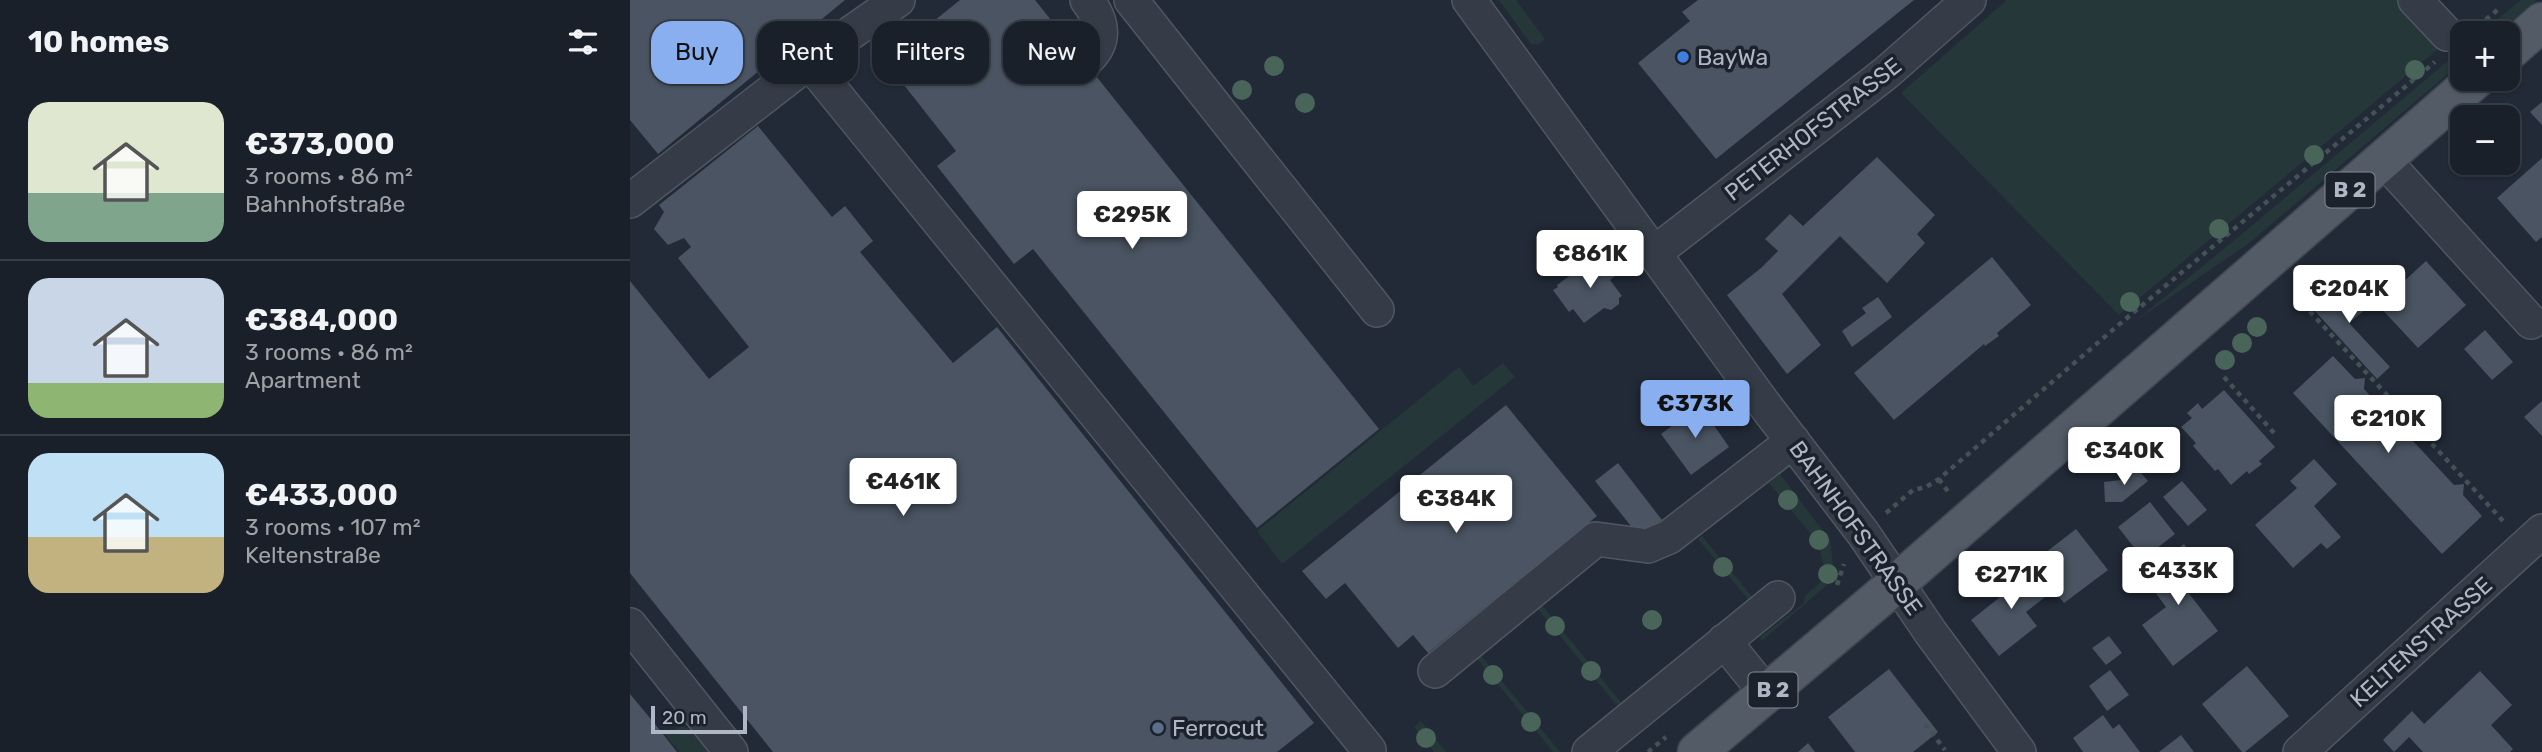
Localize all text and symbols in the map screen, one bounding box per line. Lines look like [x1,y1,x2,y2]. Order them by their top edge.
chip: Buy [651,21,743,84]
chip: Rent [757,21,858,84]
chip: Filters [872,21,989,84]
chip: New [1003,21,1100,84]
map controls [2450,21,2520,175]
button: + [2450,21,2520,91]
icon: filters [564,23,602,61]
text: 10 homes [28,24,169,60]
place label: BayWa [1697,43,1768,71]
marker: BayWa [1675,49,1691,65]
street label: PETERHOFSTRASSE [1719,51,1907,207]
button: − [2450,105,2520,175]
text: €373,000 [245,126,395,162]
icon: home [84,130,168,214]
text: 3 rooms · 86 m² [245,162,413,190]
road number: B 2 [2326,172,2374,208]
text: Bahnhofstraße [245,190,405,218]
pin: €295K [1083,191,1181,251]
text: €295K [1093,200,1171,228]
pin: €861K [1541,230,1639,290]
text: €861K [1553,239,1627,267]
pin: €204K [2300,266,2398,325]
text: €204K [2309,274,2389,302]
text: €384,000 [245,302,398,338]
icon: home [84,306,168,390]
text: 3 rooms · 86 m² [245,338,413,366]
text: Apartment [245,366,361,394]
pin: €373K [1646,380,1744,440]
text: €373K [1657,389,1733,417]
pin: €210K [2339,396,2437,455]
text: €210K [2350,404,2426,432]
pin: €340K [2075,428,2173,487]
street label: BAHNHOFSTRASSE [1783,435,1929,621]
text: €340K [2084,436,2164,464]
pin: €461K [854,458,952,518]
text: €461K [866,467,940,495]
pin: €384K [1407,476,1505,535]
text: €433,000 [245,477,398,513]
icon: home [84,481,168,565]
text: €384K [1416,484,1496,512]
text: 3 rooms · 107 m² [245,513,421,541]
text: Keltenstraße [245,541,381,569]
pin: €433K [2129,548,2227,607]
pin: €271K [1962,552,2060,611]
text: €433K [2138,556,2218,584]
text: €271K [1975,560,2047,588]
street label: KELTENSTRASSE [2344,571,2498,713]
road number: B 2 [1748,672,1798,708]
scale bar [651,703,747,735]
text: 20 m [662,706,707,729]
place label: Ferrocut [1172,714,1264,742]
marker: Ferrocut [1150,720,1166,736]

